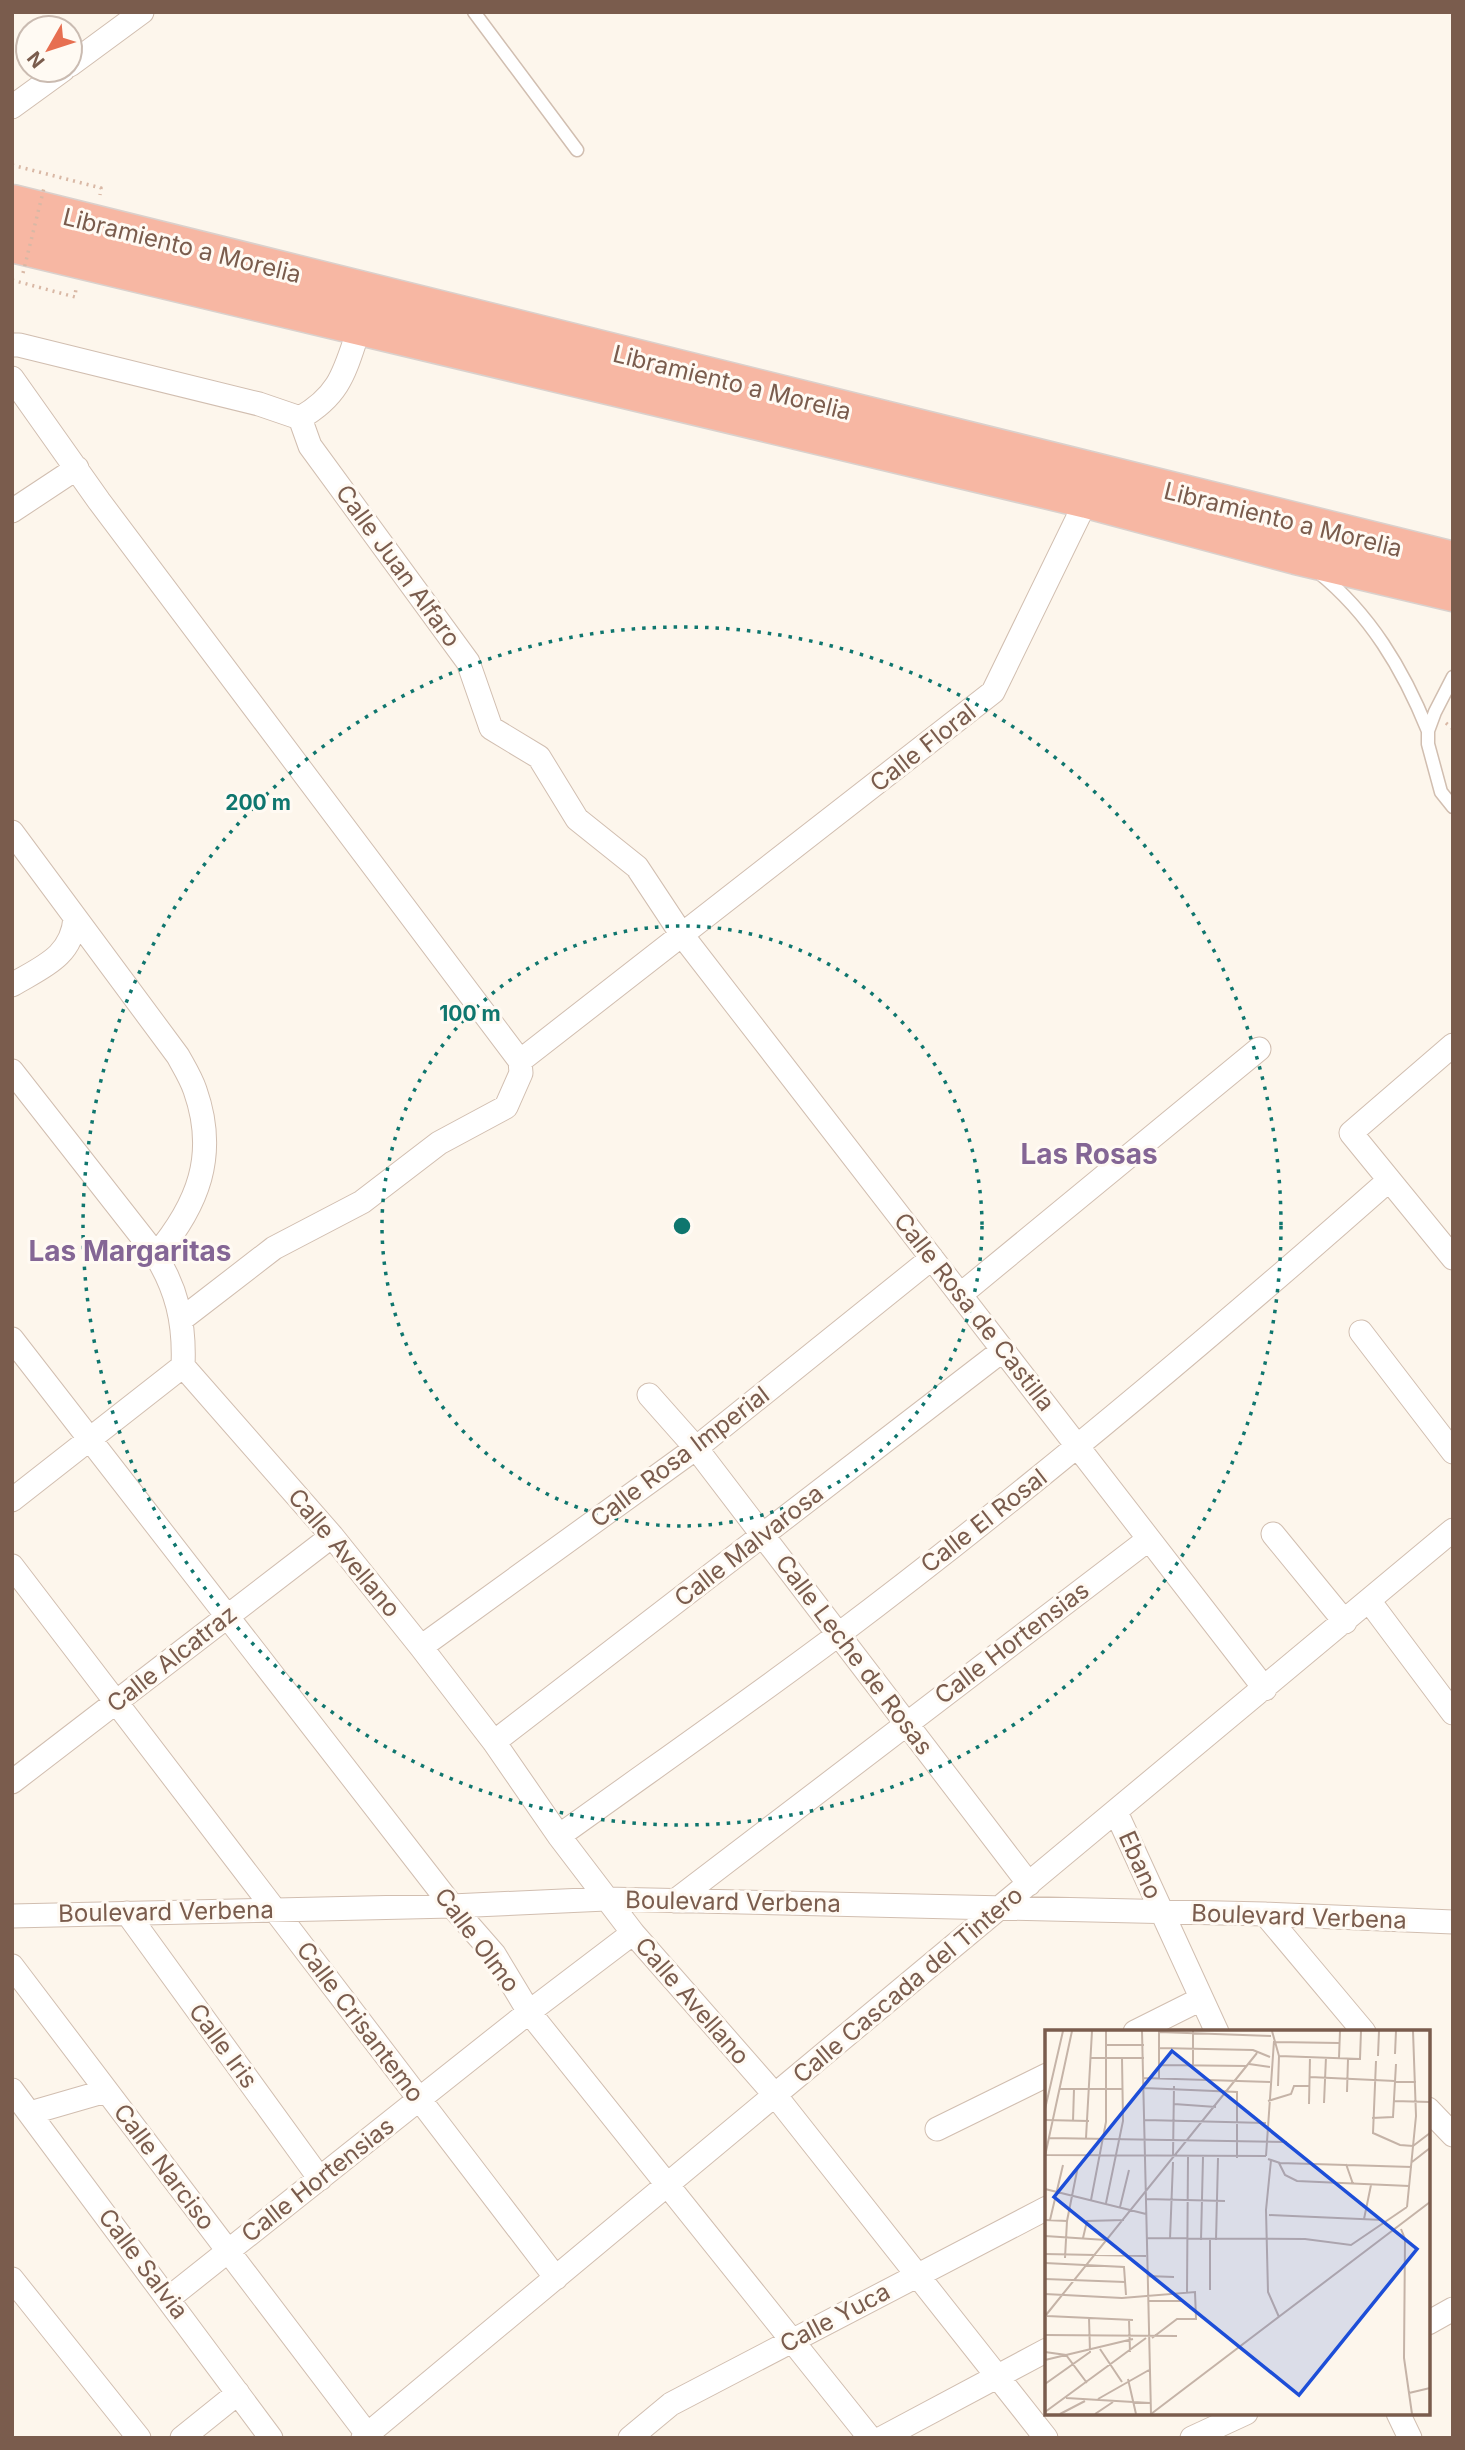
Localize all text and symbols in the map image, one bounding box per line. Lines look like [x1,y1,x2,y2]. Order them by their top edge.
north arrow [14,14,84,84]
text: N [23,47,50,72]
street label: Libramiento a Morelia [60,202,304,289]
street label: Libramiento a Morelia [610,339,854,426]
street label: Libramiento a Morelia [1161,476,1405,563]
street label: Calle Juan Alfaro [330,479,467,652]
street label: Calle Floral [864,697,981,798]
text: 200 m [225,790,291,815]
text: 100 m [439,1001,501,1026]
district label: Las Rosas [1020,1137,1158,1171]
street label: Calle Rosa de Castilla [888,1207,1061,1417]
centre of rings [670,1214,694,1238]
district label: Las Margaritas [29,1234,231,1268]
street label: Calle Rosa Imperial [585,1380,775,1533]
street label: Calle El Rosal [915,1462,1052,1579]
street label: Calle Malvarosa [669,1479,829,1613]
street label: Calle Avellano [282,1482,407,1623]
street label: Calle Leche de Rosas [770,1549,939,1761]
street label: Calle Hortensias [929,1575,1094,1710]
street label: Calle Alcatraz [101,1599,242,1718]
street label: Ebano [1113,1826,1168,1903]
street label: Calle Cascada del Tintero [787,1880,1028,2089]
street label: Calle Olmo [429,1882,526,1998]
street label: Boulevard Verbena [625,1885,841,1918]
street label: Boulevard Verbena [58,1895,274,1928]
street label: Boulevard Verbena [1191,1898,1407,1935]
street label: Calle Avellano [629,1931,755,2070]
street label: Calle Crisantemo [291,1936,430,2108]
street label: Calle Iris [183,1998,264,2094]
inset map [1045,2030,1430,2415]
street label: Calle Narciso [108,2098,221,2235]
street label: Calle Hortensias [236,2111,400,2248]
street label: Calle Salvia [92,2203,194,2325]
street label: Calle Yuca [775,2277,895,2359]

